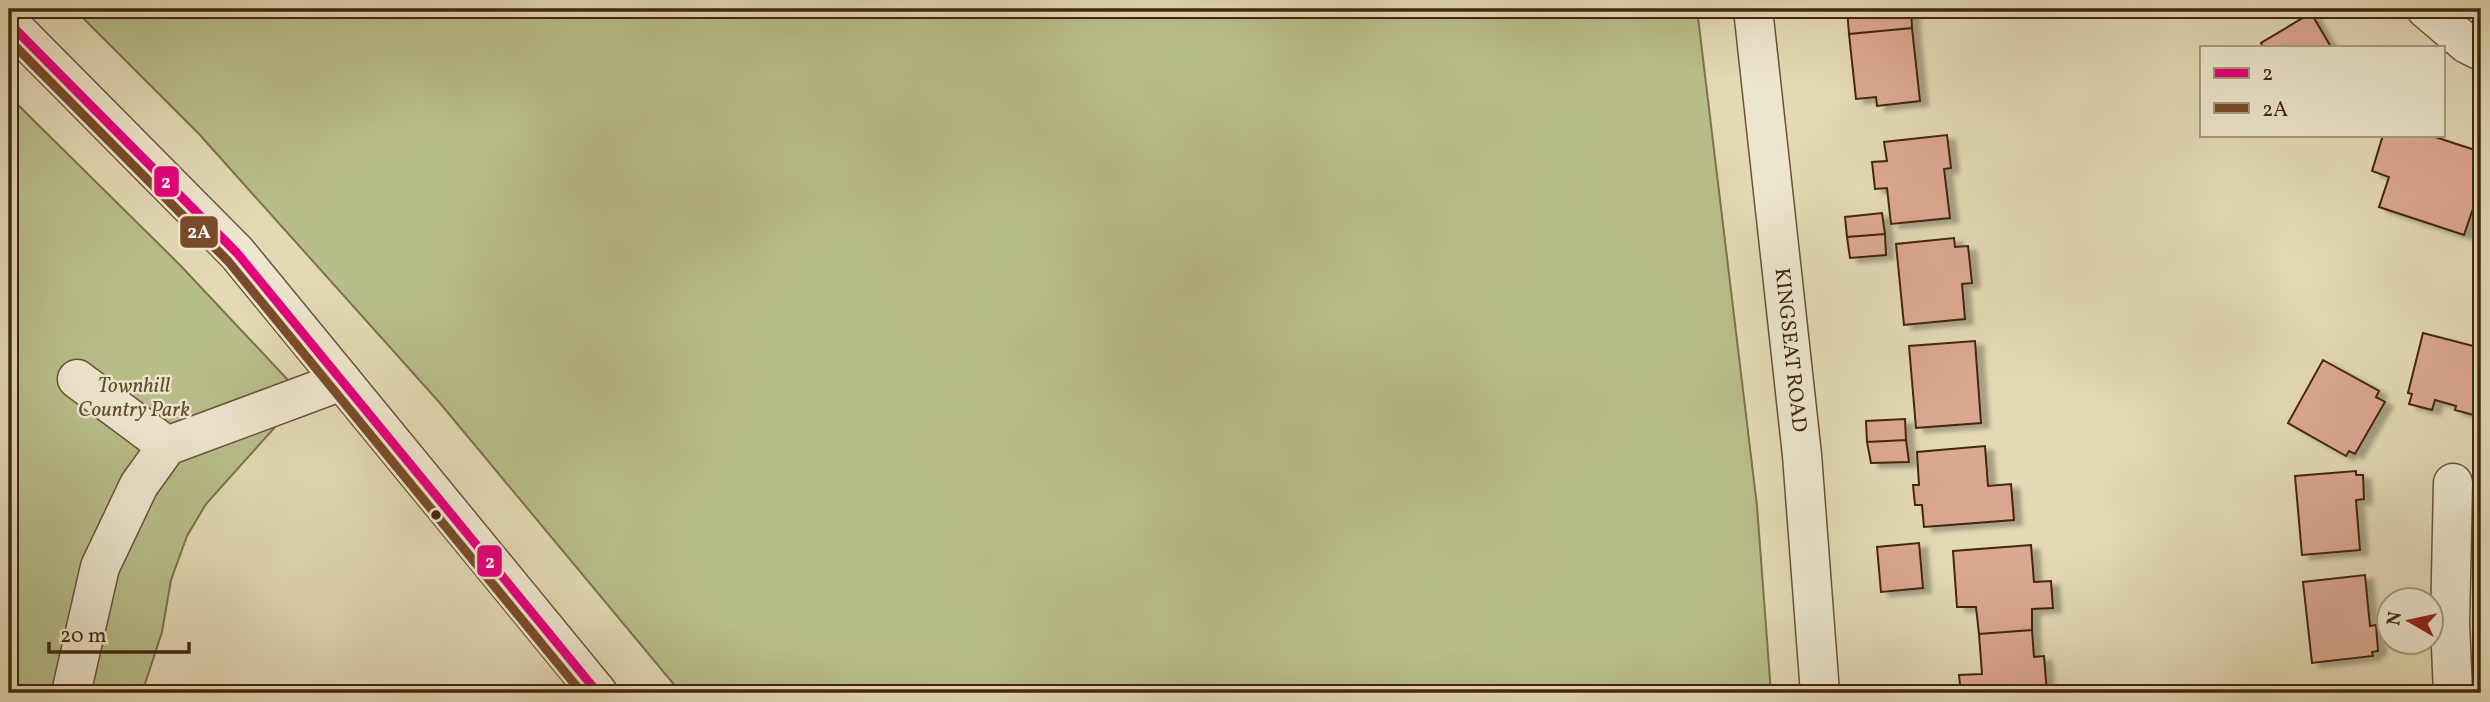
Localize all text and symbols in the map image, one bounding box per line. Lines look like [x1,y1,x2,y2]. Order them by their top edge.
legend [2200,46,2444,136]
text: 2 [2262,60,2273,89]
text: 2A [2262,96,2288,125]
line badge: 2 [153,165,180,198]
text: 2 [161,170,171,196]
line badge: 2A [179,215,219,249]
text: 2A [187,220,211,246]
street label: KINGSEAT ROAD [1767,266,1814,434]
park label: Townhill Country Park [78,372,190,425]
unlabelled marker [429,508,443,522]
line badge: 2 [476,544,503,578]
text: 2 [485,550,495,576]
north arrow [2374,586,2444,656]
text: N [2381,610,2409,628]
scale bar [49,611,189,655]
text: 20 m [60,622,106,651]

